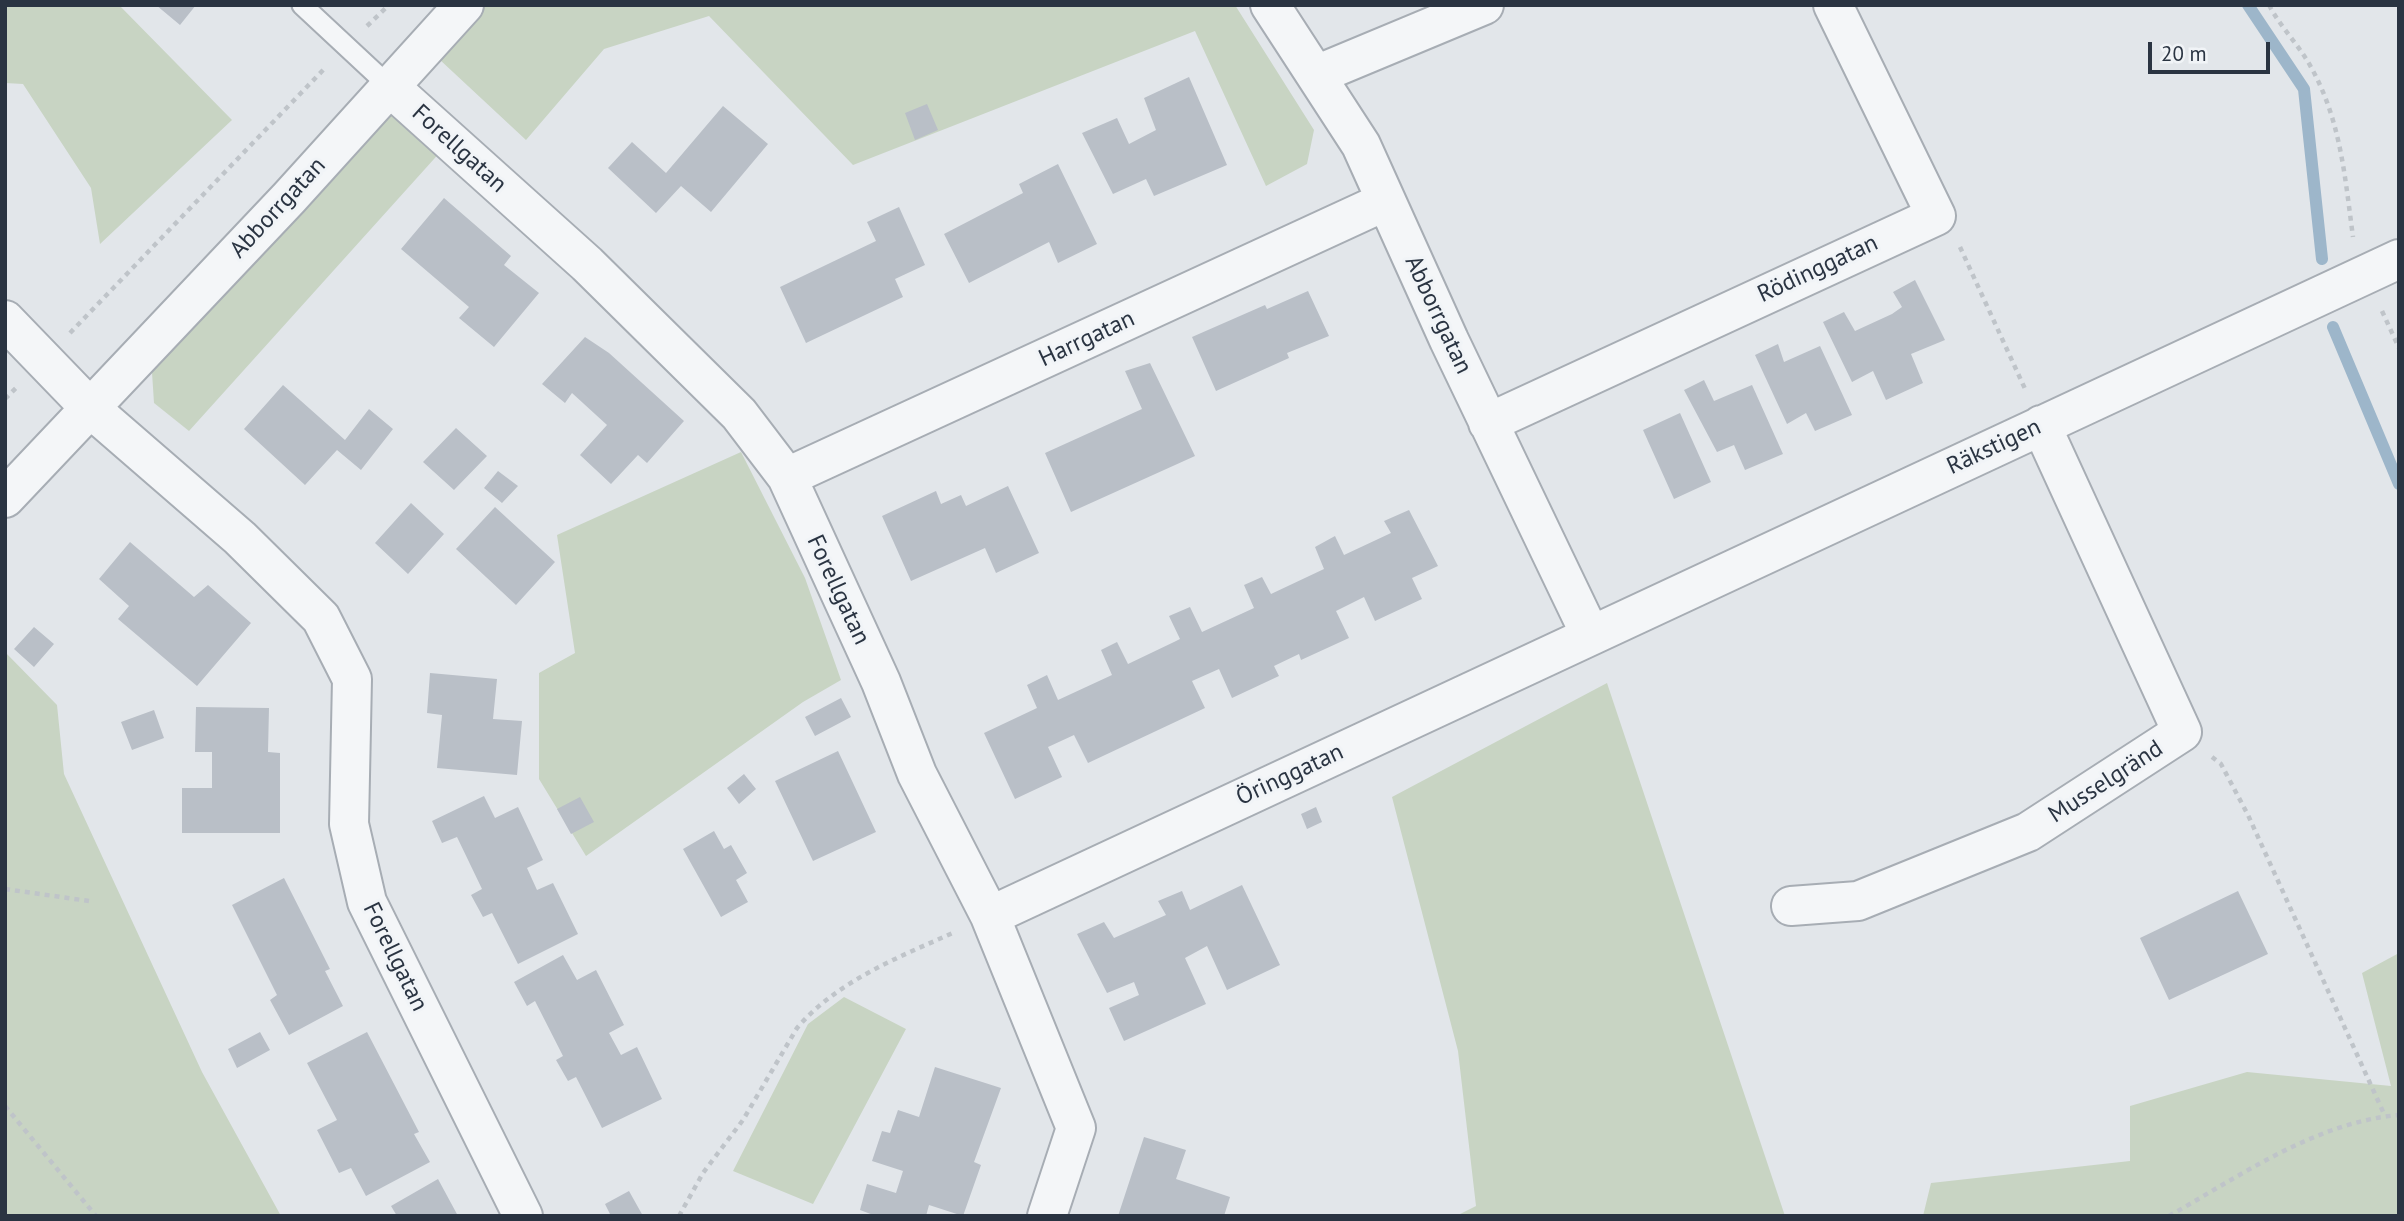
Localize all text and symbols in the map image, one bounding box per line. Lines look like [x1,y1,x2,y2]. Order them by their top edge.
scale bar [2152,28,2274,72]
text: 20 m [2161,40,2207,67]
street label: Forellgatan [406,99,512,199]
street label: Abborrgatan [224,152,332,264]
street label: Rödinggatan [1753,229,1883,309]
street label: Abborrgatan [1398,251,1478,379]
street label: Harrgatan [1035,304,1139,374]
street label: Räkstigen [1942,413,2046,481]
street label: Forellgatan [800,531,876,649]
street label: Musselgränd [2044,734,2168,830]
street label: Öringgatan [1232,738,1348,812]
street label: Forellgatan [356,898,434,1016]

